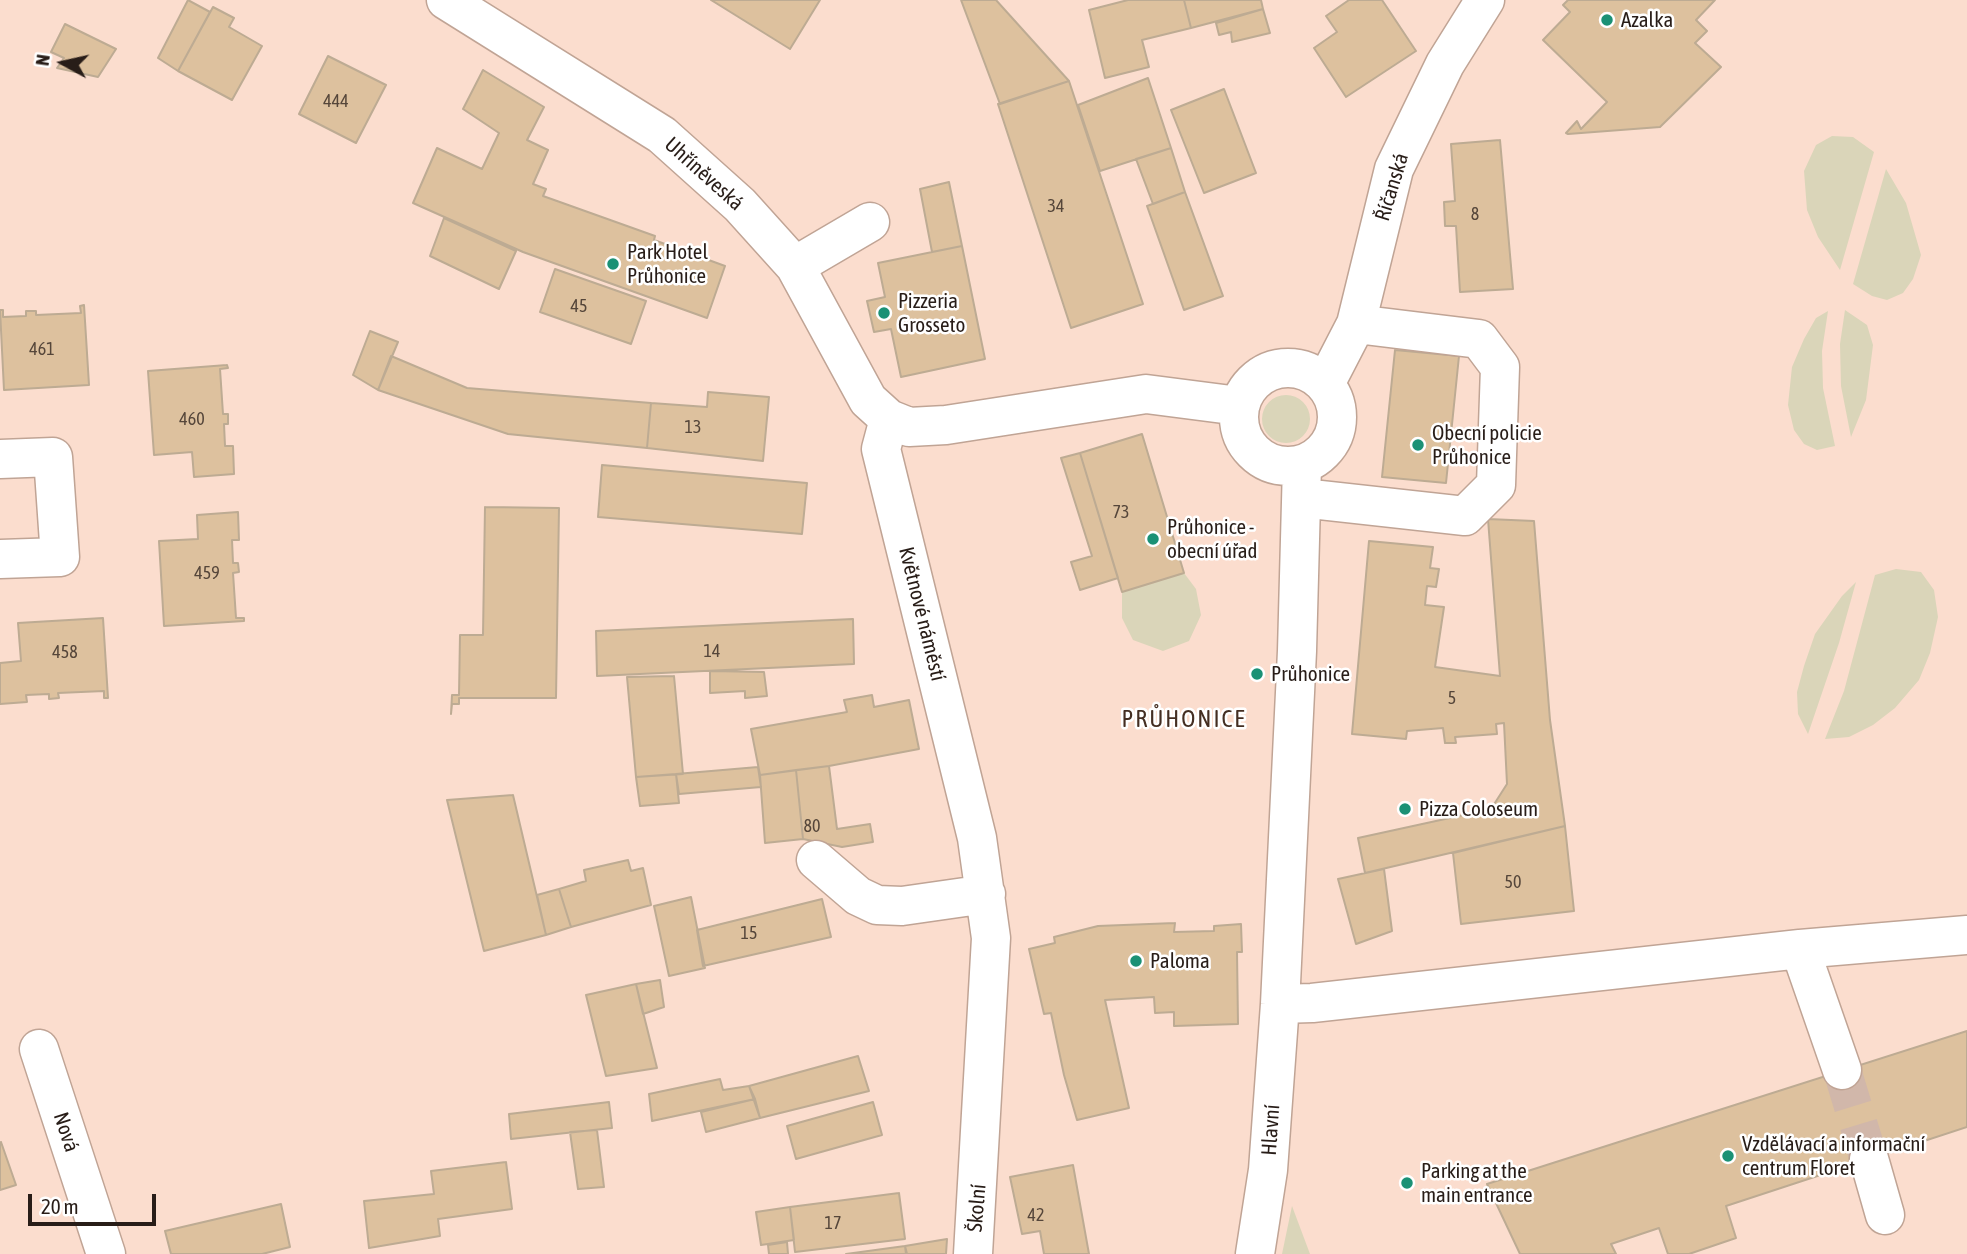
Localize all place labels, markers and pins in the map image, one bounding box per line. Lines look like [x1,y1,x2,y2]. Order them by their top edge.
place label: Azalka [1621,7,1673,33]
marker: Azalka [1599,12,1615,28]
place label: Park Hotel Průhonice [627,239,708,289]
marker: Park Hotel Průhonice [605,256,621,272]
place label: Pizzeria Grosseto [898,288,965,338]
marker: Pizzeria Grosseto [876,305,892,321]
place label: Obecní policie Průhonice [1432,420,1542,470]
marker: Obecní policie Průhonice [1410,437,1426,453]
place label: Průhonice - obecní úřad [1167,514,1258,564]
marker: Průhonice - obecní úřad [1145,531,1161,547]
place label: Průhonice [1271,661,1350,687]
marker: Průhonice [1249,666,1265,682]
place label: Pizza Coloseum [1419,796,1538,822]
marker: Pizza Coloseum [1397,801,1413,817]
place label: Paloma [1150,948,1210,974]
marker: Paloma [1128,953,1144,969]
place label: Vzdělávací a informační centrum Floret [1742,1131,1925,1181]
marker: Vzdělávací a informační centrum Floret [1720,1148,1736,1164]
place label: Parking at the main entrance [1421,1158,1533,1208]
marker: Parking at the main entrance [1399,1175,1415,1191]

